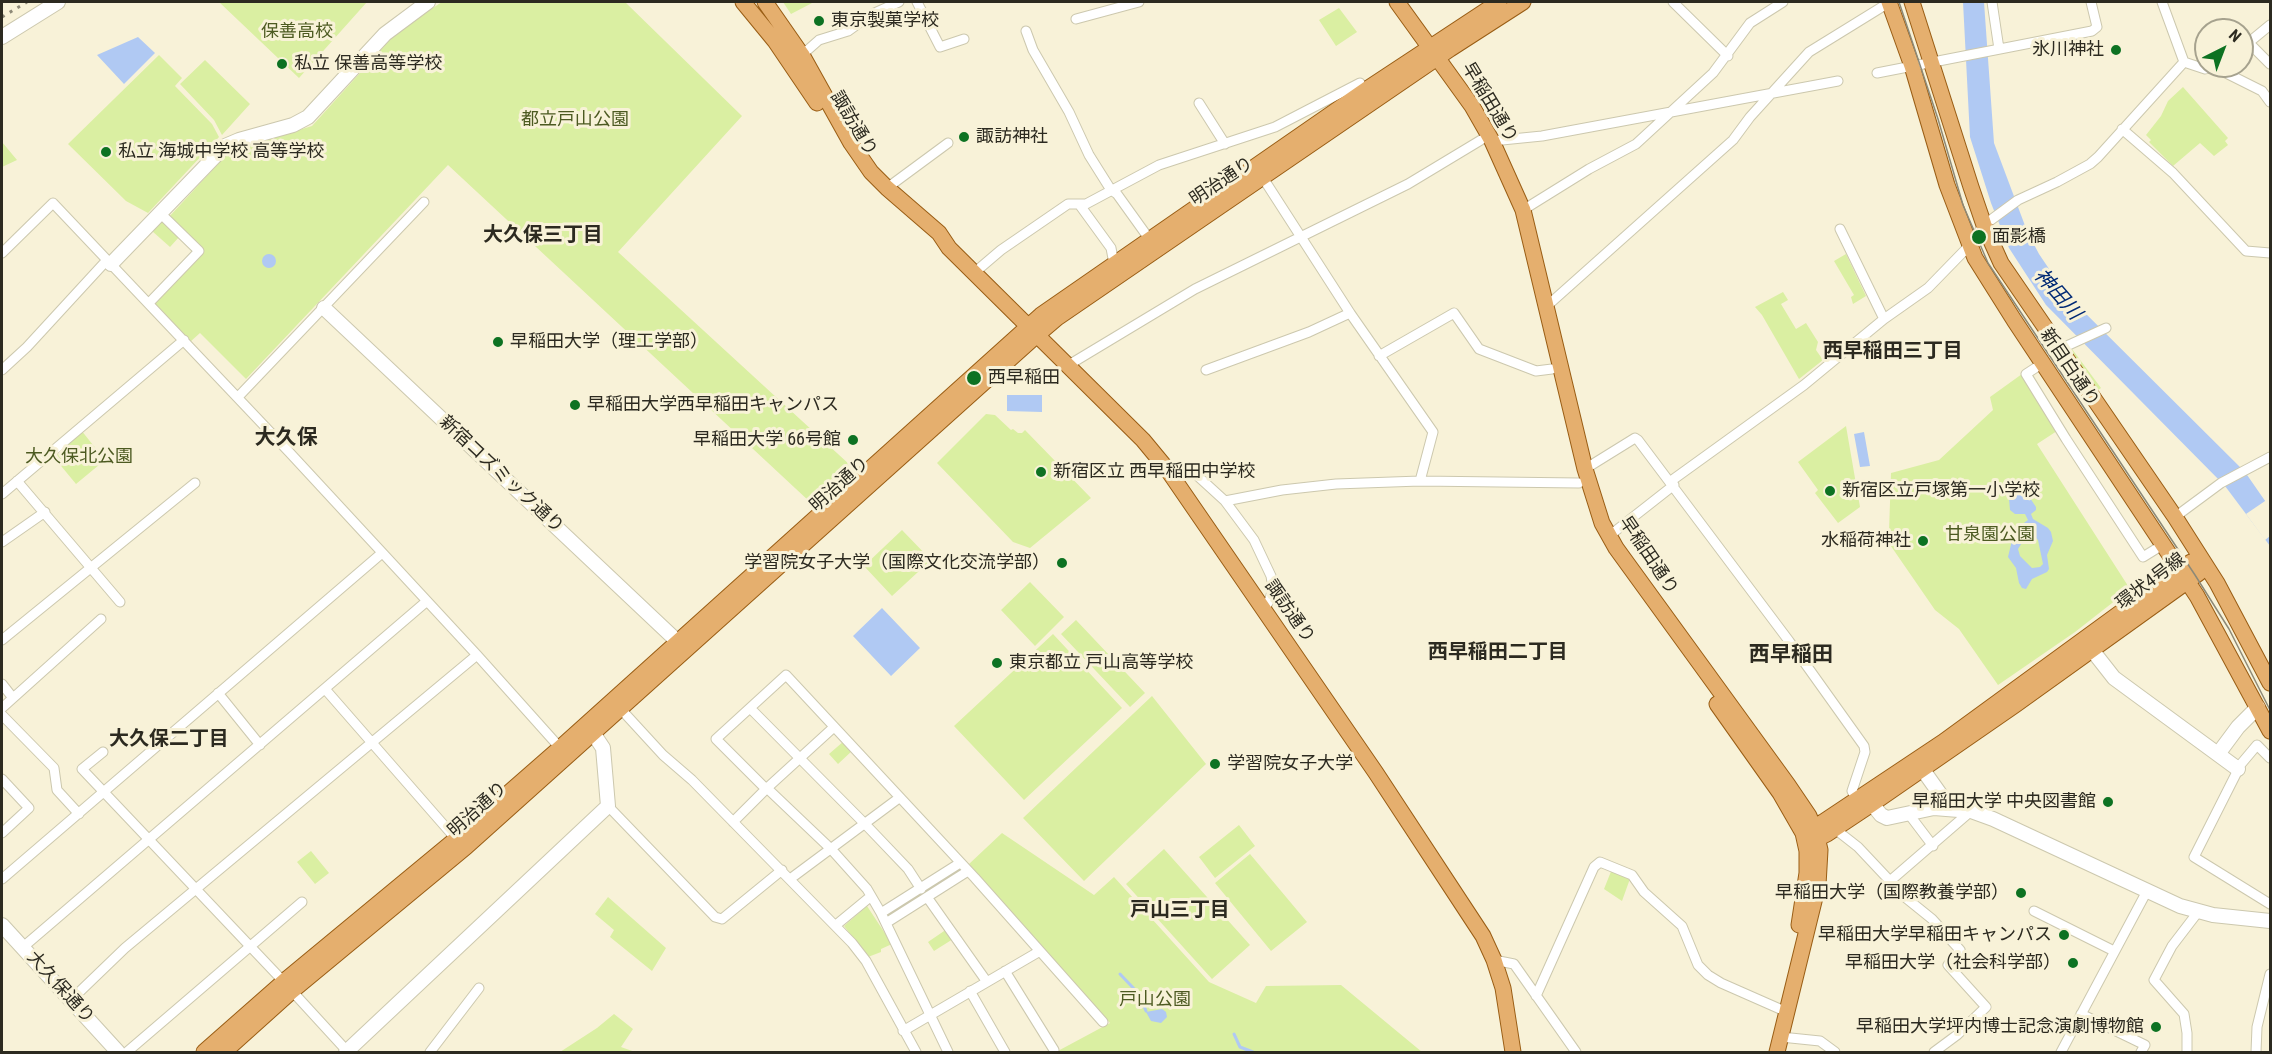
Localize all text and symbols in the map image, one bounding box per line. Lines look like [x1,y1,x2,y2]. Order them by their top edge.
place label: 東京製菓学校 [831,10,939,32]
marker: 東京製菓学校 [812,14,826,28]
north arrow [2194,18,2254,78]
park label: 保善高校 [261,21,333,43]
text: N [2225,25,2245,46]
place label: 氷川神社 [2032,39,2104,61]
marker: 氷川神社 [2109,43,2123,57]
place label: 私立 保善高等学校 [294,53,442,75]
marker: 私立 保善高等学校 [275,57,289,71]
street label: 早稲田通り [1457,59,1521,147]
street label: 諏訪通り [825,88,881,160]
park label: 都立戸山公園 [521,109,629,131]
place label: 諏訪神社 [976,126,1048,148]
marker: 諏訪神社 [957,130,971,144]
place label: 私立 海城中学校 高等学校 [118,141,324,163]
marker: 私立 海城中学校 高等学校 [99,145,113,159]
street label: 明治通り [1186,153,1258,211]
district label: 大久保三丁目 [483,224,603,248]
place label: 面影橋 [1992,226,2046,248]
marker: 面影橋 [1970,228,1988,246]
water label: 神田川 [2028,264,2086,326]
street label: 新目白通り [2035,325,2103,411]
place label: 早稲田大学（理工学部） [510,331,708,353]
marker: 早稲田大学（理工学部） [491,335,505,349]
district label: 西早稲田三丁目 [1823,340,1963,364]
place label: 西早稲田 [988,367,1060,389]
marker: 西早稲田 [965,369,983,387]
place label: 早稲田大学西早稲田キャンパス [587,394,839,416]
marker: 早稲田大学西早稲田キャンパス [568,398,582,412]
street label: 新宿コズミック通り [434,412,568,538]
district label: 大久保 [255,426,317,452]
place label: 早稲田大学 66号館 [693,429,841,451]
marker: 早稲田大学 66号館 [846,433,860,447]
park label: 大久保北公園 [25,446,133,468]
street label: 明治通り [806,453,874,517]
place label: 新宿区立 西早稲田中学校 [1053,461,1255,483]
marker: 新宿区立 西早稲田中学校 [1034,465,1048,479]
place label: 新宿区立戸塚第一小学校 [1842,480,2040,502]
marker: 新宿区立戸塚第一小学校 [1823,484,1837,498]
street label: 早稲田通り [1614,513,1682,599]
park label: 甘泉園公園 [1945,524,2035,546]
place label: 水稲荷神社 [1821,530,1911,552]
marker: 水稲荷神社 [1916,534,1930,548]
street label: 環状4号線 [2112,549,2190,615]
place label: 学習院女子大学（国際文化交流学部） [744,552,1050,574]
marker: 学習院女子大学（国際文化交流学部） [1055,556,1069,570]
street label: 諏訪通り [1260,576,1318,648]
district label: 西早稲田二丁目 [1428,641,1568,665]
district label: 西早稲田 [1749,643,1833,669]
place label: 東京都立 戸山高等学校 [1009,652,1193,674]
marker: 東京都立 戸山高等学校 [990,656,1004,670]
district label: 大久保二丁目 [109,728,229,752]
place label: 学習院女子大学 [1227,753,1353,775]
marker: 学習院女子大学 [1208,757,1222,771]
street label: 明治通り [444,778,512,842]
place label: 早稲田大学 中央図書館 [1912,791,2096,813]
marker: 早稲田大学 中央図書館 [2101,795,2115,809]
place label: 早稲田大学（国際教養学部） [1775,882,2009,904]
marker: 早稲田大学（国際教養学部） [2014,886,2028,900]
district label: 戸山三丁目 [1130,899,1230,923]
place label: 早稲田大学早稲田キャンパス [1818,924,2052,946]
marker: 早稲田大学早稲田キャンパス [2057,928,2071,942]
street label: 大久保通り [22,947,98,1029]
place label: 早稲田大学（社会科学部） [1845,952,2061,974]
marker: 早稲田大学（社会科学部） [2066,956,2080,970]
park label: 戸山公園 [1119,989,1191,1011]
place label: 早稲田大学坪内博士記念演劇博物館 [1856,1016,2144,1038]
marker: 早稲田大学坪内博士記念演劇博物館 [2149,1020,2163,1034]

